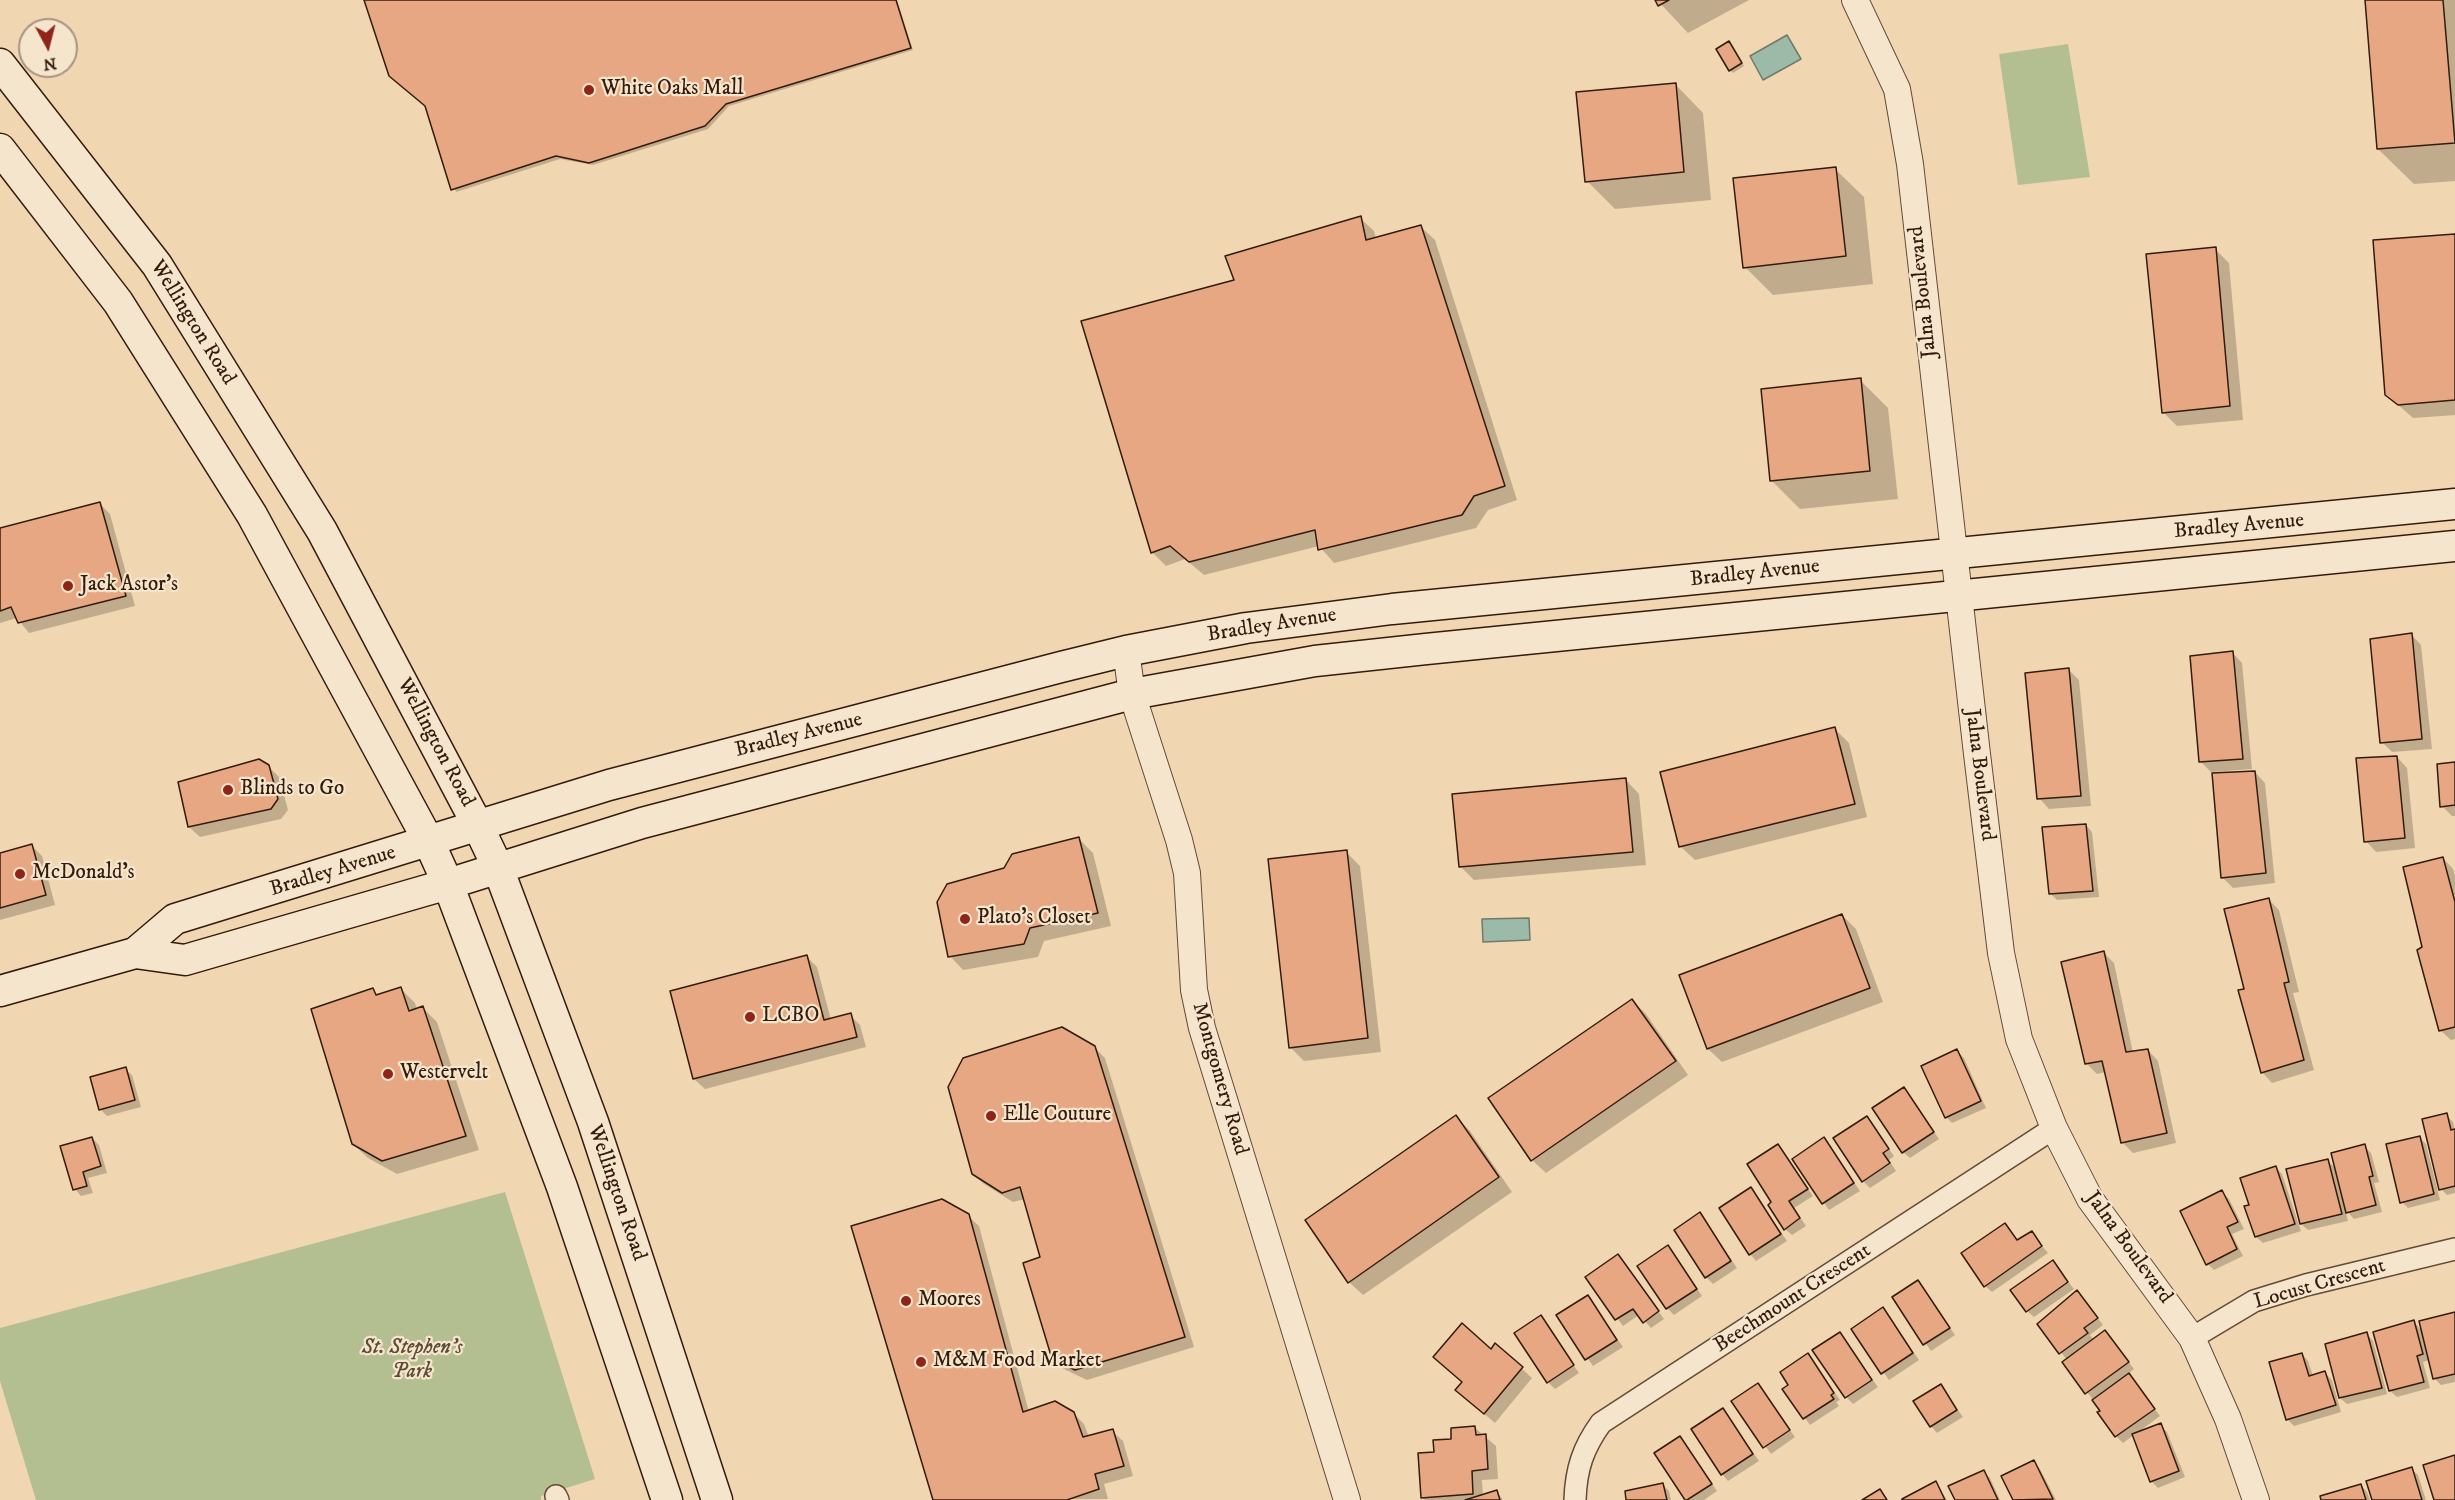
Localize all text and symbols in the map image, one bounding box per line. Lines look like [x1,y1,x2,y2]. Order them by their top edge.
north arrow [18,18,78,78]
text: N [42,53,58,75]
place label: White Oaks Mall [601,77,744,103]
marker: White Oaks Mall [582,83,596,97]
street label: Jalna Boulevard [1905,225,1943,359]
street label: Wellington Road [144,256,240,390]
street label: Bradley Avenue [2173,509,2305,545]
street label: Bradley Avenue [1689,555,1821,593]
place label: Jack Astor's [80,573,178,599]
marker: Jack Astor's [61,579,75,593]
street label: Bradley Avenue [1206,603,1338,649]
street label: Wellington Road [391,674,479,812]
street label: Bradley Avenue [733,708,865,764]
street label: Jalna Boulevard [1958,708,2000,842]
place label: Blinds to Go [240,777,344,803]
marker: Blinds to Go [221,783,235,797]
street label: Bradley Avenue [267,841,399,903]
place label: McDonald's [32,861,135,887]
marker: McDonald's [13,867,27,881]
place label: Plato's Closet [977,906,1091,932]
marker: Plato's Closet [958,912,972,926]
street label: Montgomery Road [1185,1000,1253,1158]
place label: LCBO [762,1004,819,1030]
marker: LCBO [743,1010,757,1024]
place label: Westervelt [400,1061,488,1087]
marker: Westervelt [381,1067,395,1081]
place label: Elle Couture [1003,1103,1111,1129]
marker: Elle Couture [984,1109,998,1123]
street label: Wellington Road [581,1122,651,1264]
street label: Jalna Boulevard [2079,1187,2177,1309]
street label: Beechmount Crescent [1710,1239,1876,1359]
street label: Locust Crescent [2251,1254,2389,1316]
place label: Moores [918,1288,981,1314]
marker: Moores [899,1294,913,1308]
park label: St. Stephen's Park [362,1336,462,1386]
place label: M&M Food Market [933,1349,1101,1375]
marker: M&M Food Market [914,1355,928,1369]

